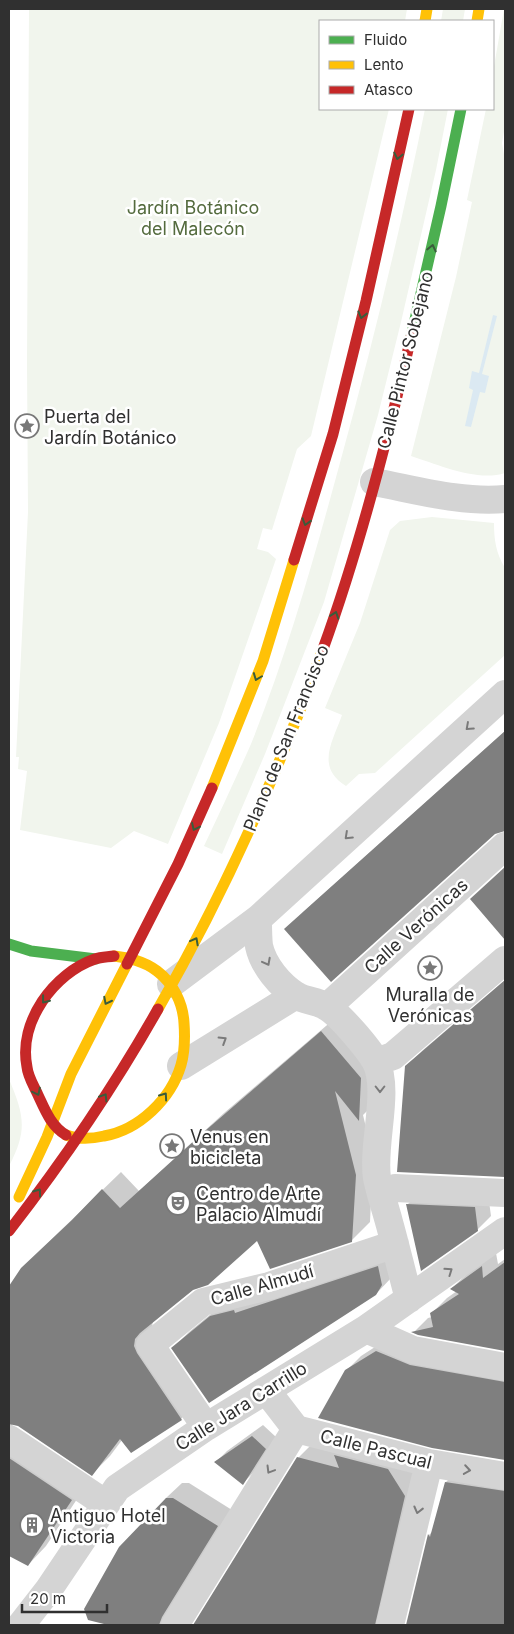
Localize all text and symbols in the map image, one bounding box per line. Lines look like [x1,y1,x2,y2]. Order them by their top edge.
legend [319,20,494,110]
text: Fluido [364,30,407,49]
text: Lento [364,55,404,74]
text: Atasco [364,80,413,99]
one-way arrow [394,152,404,161]
park label: Jardín Botánico del Malecón [127,197,259,239]
one-way arrow [426,243,437,252]
street label: Calle Pintor Sobejano [373,269,437,451]
one-way arrow [358,310,368,318]
place label: Puerta del Jardín Botánico [44,406,177,448]
place icon: Puerta del Jardín Botánico [14,413,40,439]
one-way arrow [302,517,312,526]
one-way arrow [329,611,339,620]
street label: Plano de San Francisco [239,642,333,834]
one-way arrow [253,672,263,680]
one-way arrow [465,721,474,730]
one-way arrow [191,822,202,831]
one-way arrow [345,830,354,839]
street label: Calle Verónicas [360,874,472,978]
one-way arrow [188,937,198,946]
place icon: Muralla de Verónicas [417,955,443,981]
one-way arrow [260,957,270,966]
place label: Muralla de Verónicas [385,984,475,1026]
one-way arrow [42,994,51,1004]
one-way arrow [103,996,113,1005]
one-way arrow [217,1037,226,1047]
one-way arrow [375,1085,385,1093]
one-way arrow [30,1087,41,1096]
one-way arrow [158,1092,167,1102]
one-way arrow [98,1094,107,1103]
place label: Venus en bicicleta [190,1126,269,1168]
place icon: Venus en bicicleta [159,1133,185,1159]
place label: Centro de Arte Palacio Almudí [196,1183,322,1225]
one-way arrow [32,1189,41,1198]
theatre icon: Centro de Arte Palacio Almudí [165,1190,191,1216]
street label: Calle Almudí [208,1260,317,1310]
one-way arrow [443,1268,453,1277]
street label: Calle Jara Carrillo [171,1357,311,1455]
street label: Calle Pascual [318,1425,434,1473]
one-way arrow [463,1464,471,1474]
one-way arrow [267,1465,276,1474]
place label: Antiguo Hotel Victoria [50,1505,166,1547]
one-way arrow [413,1506,424,1515]
building icon: Antiguo Hotel Victoria [19,1512,45,1538]
scale bar [22,1582,108,1614]
text: 20 m [30,1589,66,1608]

